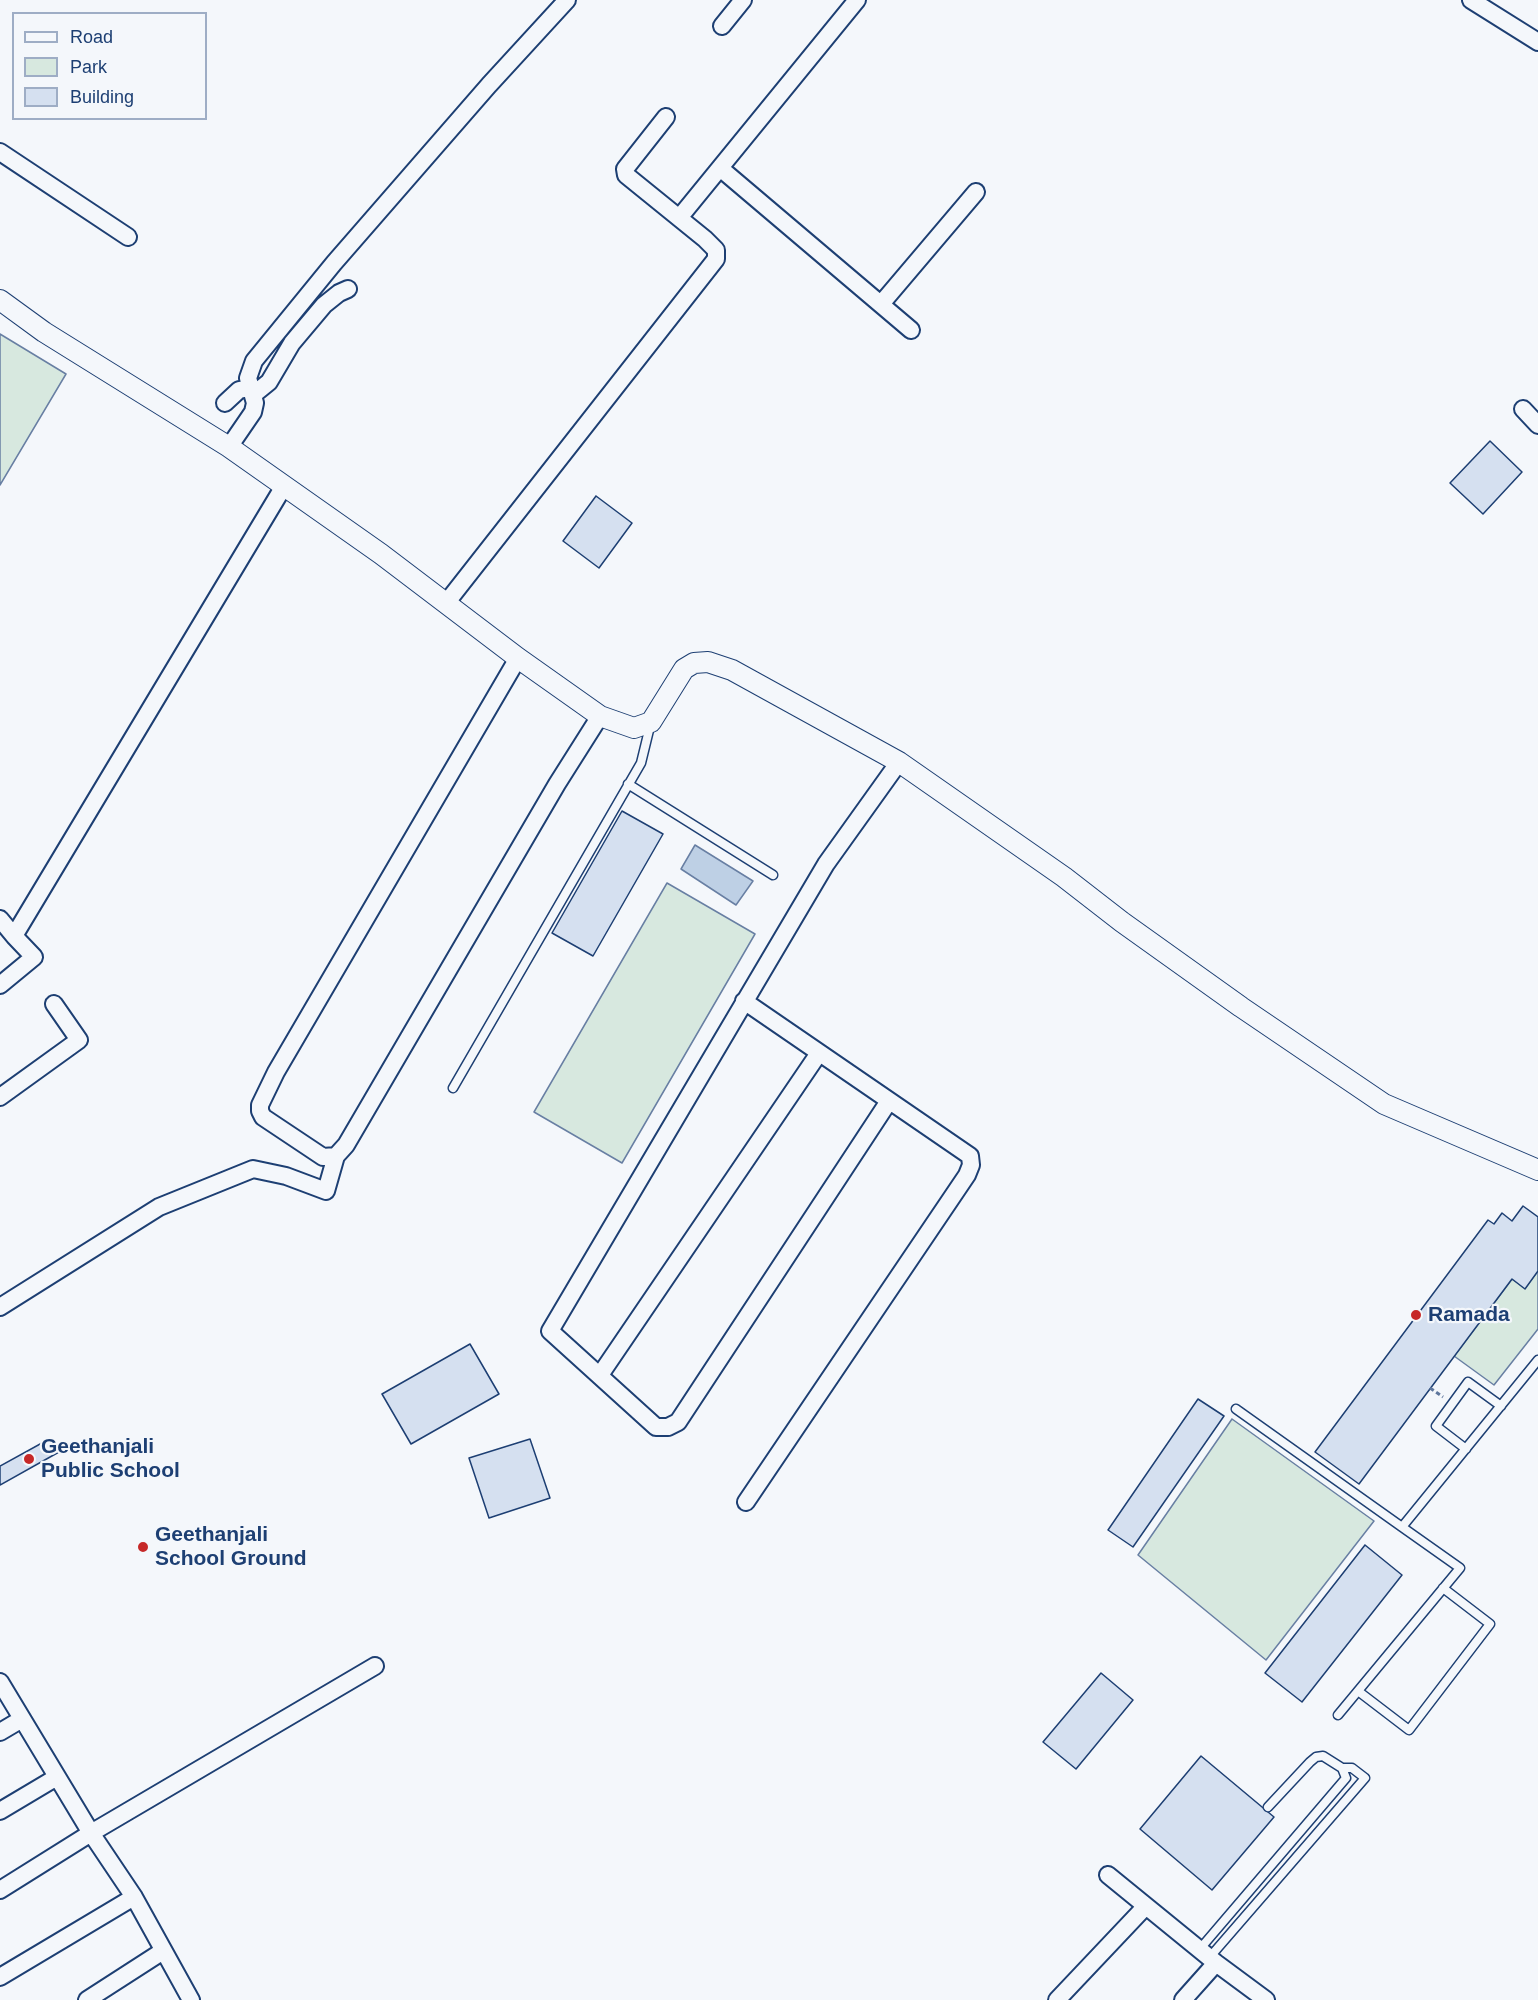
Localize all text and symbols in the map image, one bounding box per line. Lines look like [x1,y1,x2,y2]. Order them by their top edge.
legend [12,12,207,120]
text: Road [70,27,113,47]
text: Park [70,57,107,77]
text: Building [70,87,134,107]
place label: Ramada [1428,1302,1510,1328]
marker: Ramada [1409,1308,1423,1322]
place label: Geethanjali Public School [41,1434,180,1484]
marker: Geethanjali Public School [22,1452,36,1466]
place label: Geethanjali School Ground [155,1522,307,1572]
marker: Geethanjali School Ground [136,1540,150,1554]

